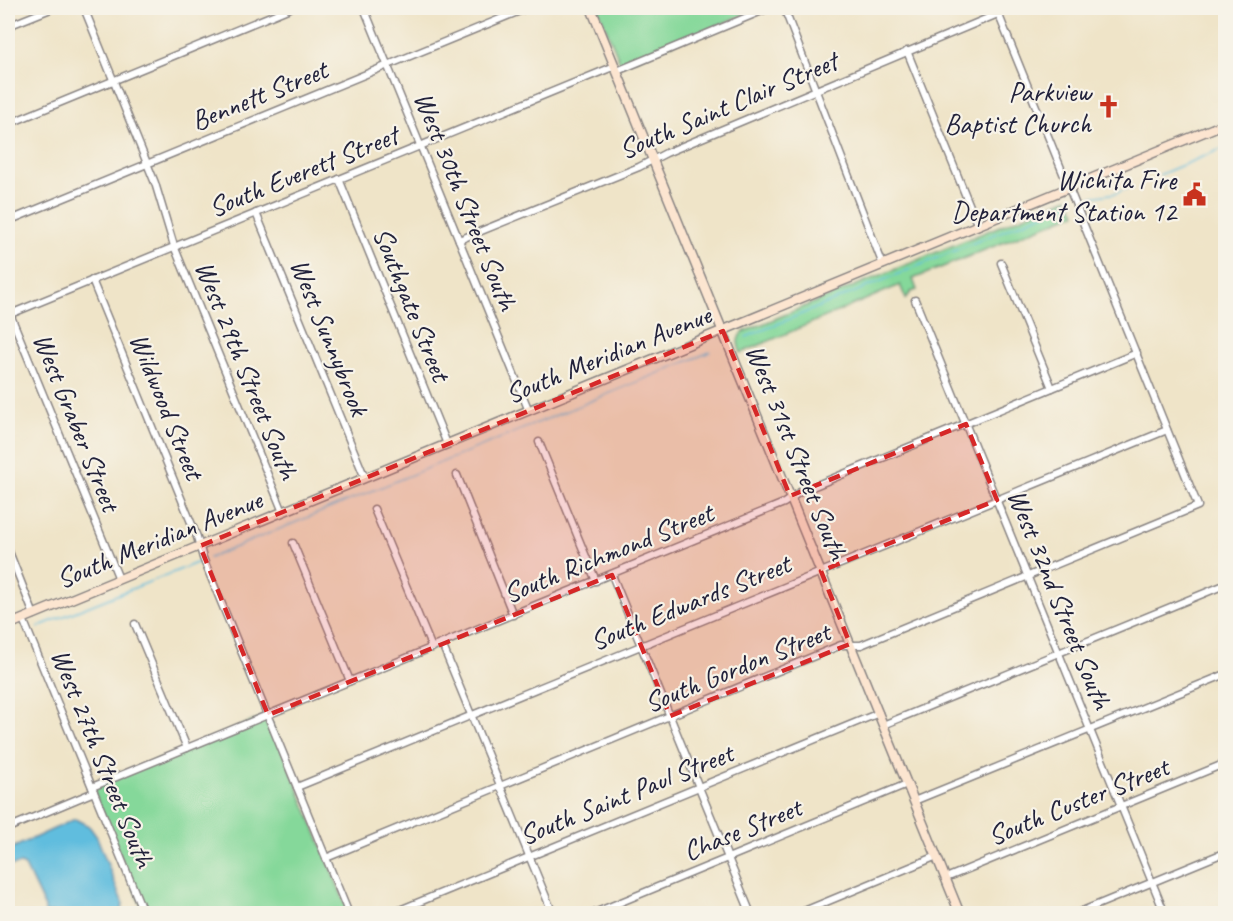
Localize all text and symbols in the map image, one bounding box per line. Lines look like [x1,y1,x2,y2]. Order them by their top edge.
street label: South Saint Clair Street [614,42,846,167]
street label: Bennett Street [186,51,335,138]
place label: Parkview Baptist Church [945,74,1094,141]
street label: West 30th Street South [406,87,527,317]
church icon: Parkview Baptist Church [1096,94,1122,120]
street label: South Everett Street [203,116,406,225]
place label: Wichita Fire Department Station 12 [951,162,1178,229]
public building icon: Wichita Fire Department Station 12 [1181,182,1207,208]
street label: Southgate Street [365,222,460,388]
street label: West Sunnybrook [283,253,378,422]
street label: West 29th Street South [187,256,308,486]
street label: South Meridian Avenue [500,296,718,411]
street label: West Graber Street [25,328,130,519]
street label: Wildwood Street [122,328,213,487]
street label: West 31st Street South [738,339,857,567]
street label: South Meridian Avenue [51,481,269,596]
street label: West 32nd Street South [1000,484,1121,716]
street label: South Richmond Street [498,494,720,611]
street label: South Edwards Street [585,545,798,658]
street label: South Gordon Street [639,613,837,720]
street label: West 27th Street South [43,644,164,874]
street label: South Saint Paul Street [514,734,740,853]
street label: South Custer Street [983,748,1176,853]
street label: Chase Street [678,788,809,869]

